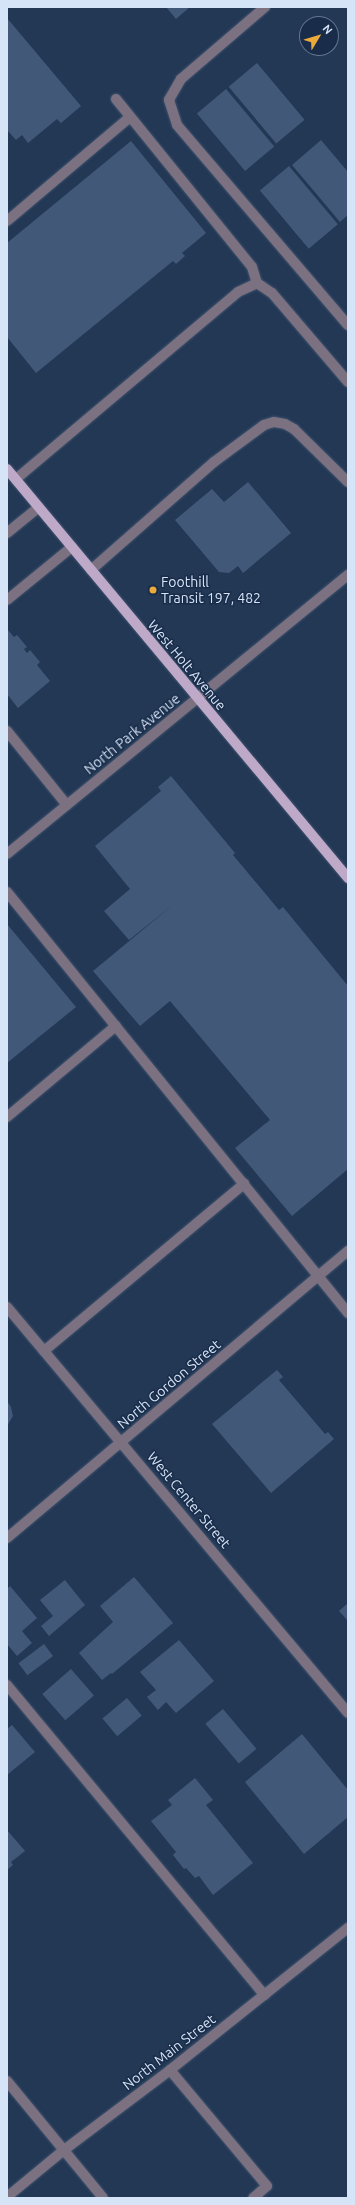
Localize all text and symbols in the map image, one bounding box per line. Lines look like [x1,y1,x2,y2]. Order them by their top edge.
north arrow [299,16,339,56]
text: N [320,22,335,36]
place label: Foothill Transit 197, 482 [161,574,261,606]
marker: Foothill Transit 197, 482 [148,585,158,595]
street label: West Holt Avenue [144,616,230,714]
street label: North Park Avenue [81,690,183,778]
street label: North Gordon Street [114,1336,224,1432]
street label: West Center Street [144,1449,234,1551]
street label: North Main Street [119,2011,219,2093]

